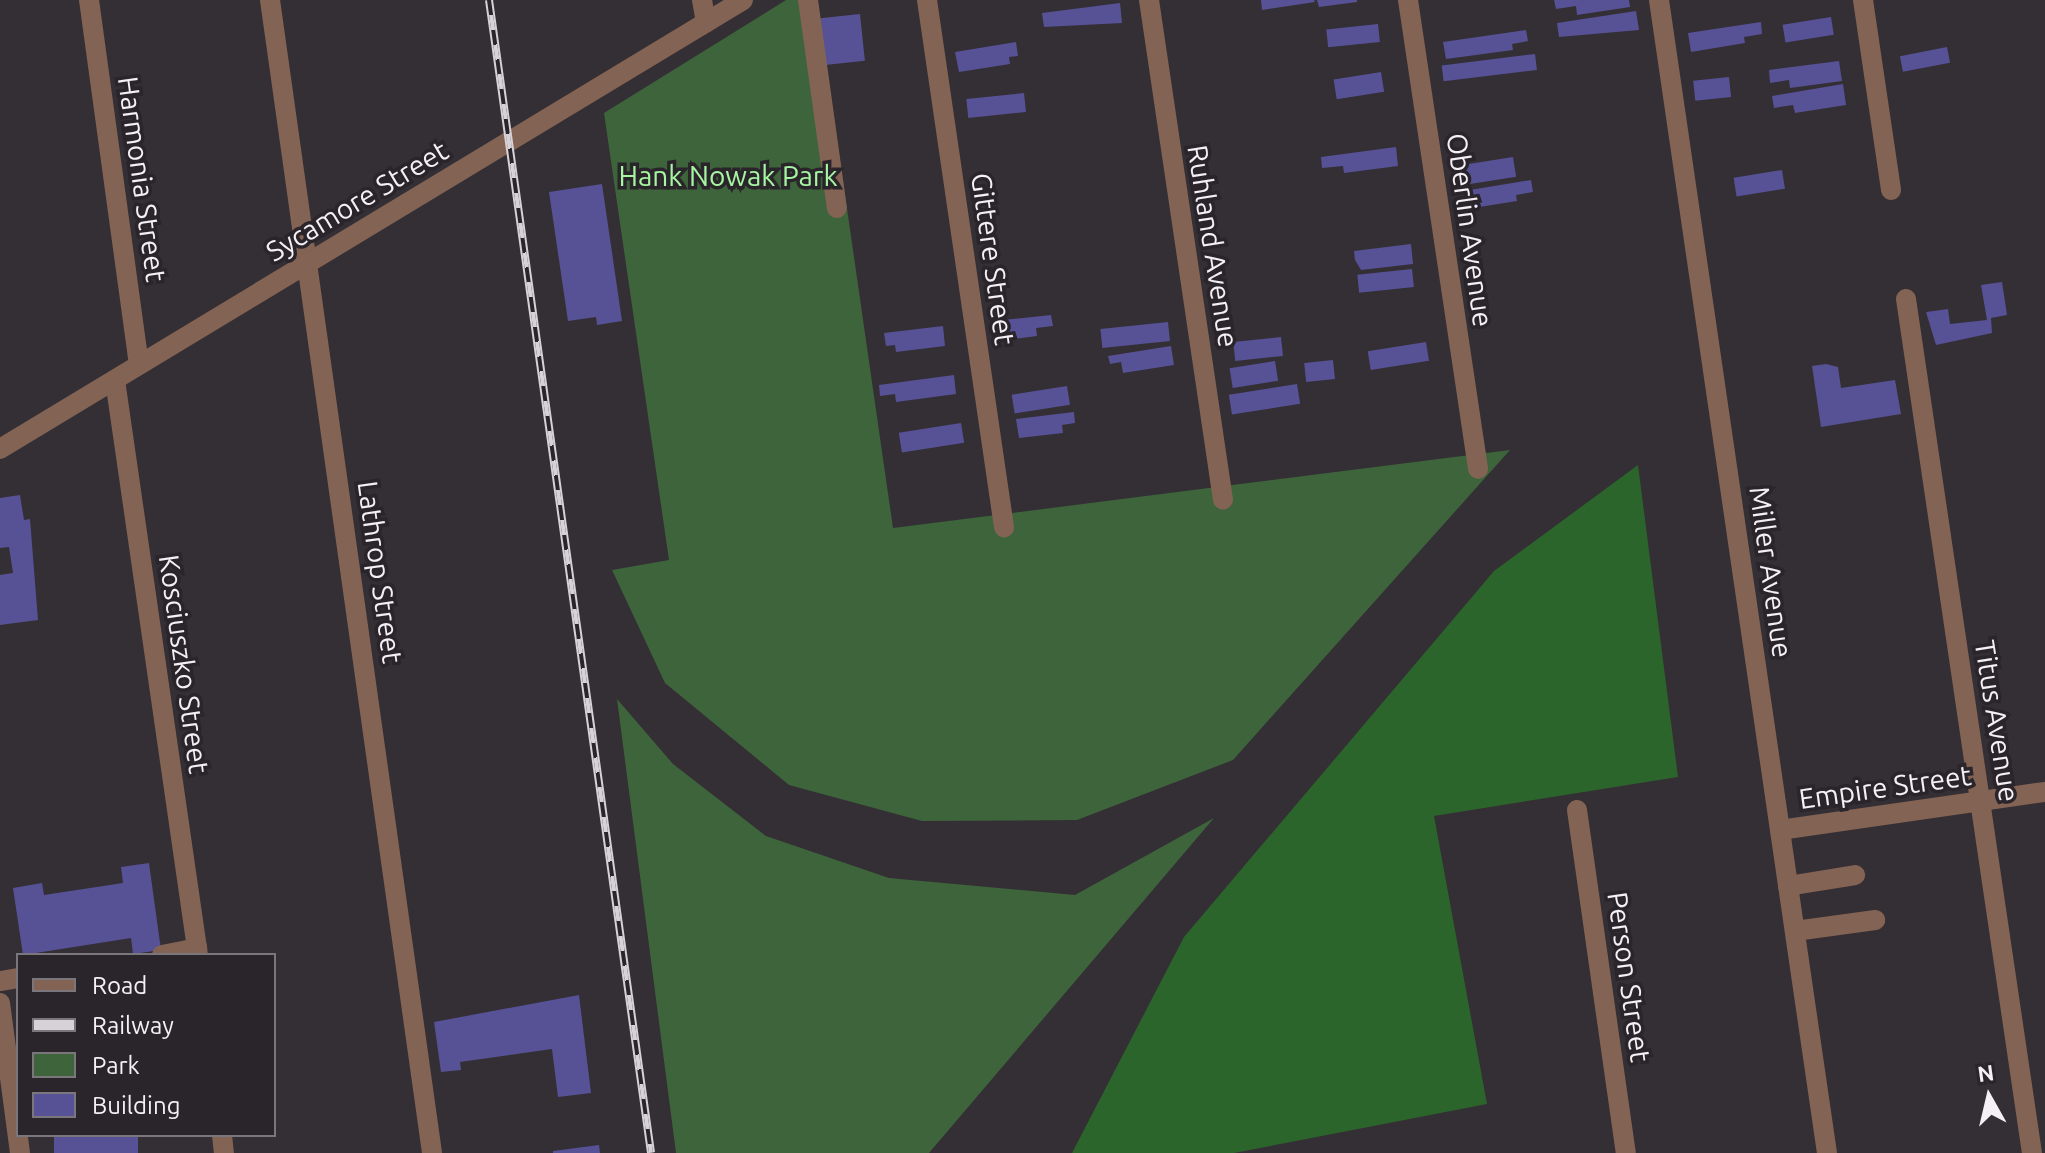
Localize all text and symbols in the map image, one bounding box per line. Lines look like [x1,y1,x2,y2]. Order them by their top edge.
street label: Harmonia Street [111,74,173,284]
street label: Oberlin Avenue [1440,131,1500,329]
street label: Sycamore Street [260,133,454,269]
street label: Ruhland Avenue [1180,142,1246,350]
park label: Hank Nowak Park [618,159,838,193]
street label: Gittere Street [964,171,1022,347]
street label: Lathrop Street [351,479,409,665]
street label: Miller Avenue [1742,484,1800,660]
street label: Kosciuszko Street [152,552,216,776]
street label: Titus Avenue [1968,638,2026,804]
street label: Empire Street [1797,758,1973,816]
street label: Person Street [1600,890,1658,1064]
legend [16,953,276,1137]
text: Road [92,972,147,999]
text: Railway [92,1012,174,1039]
text: Park [92,1052,140,1079]
north arrow [1949,1057,2029,1137]
text: N [1976,1059,1995,1086]
text: Building [92,1092,180,1119]

